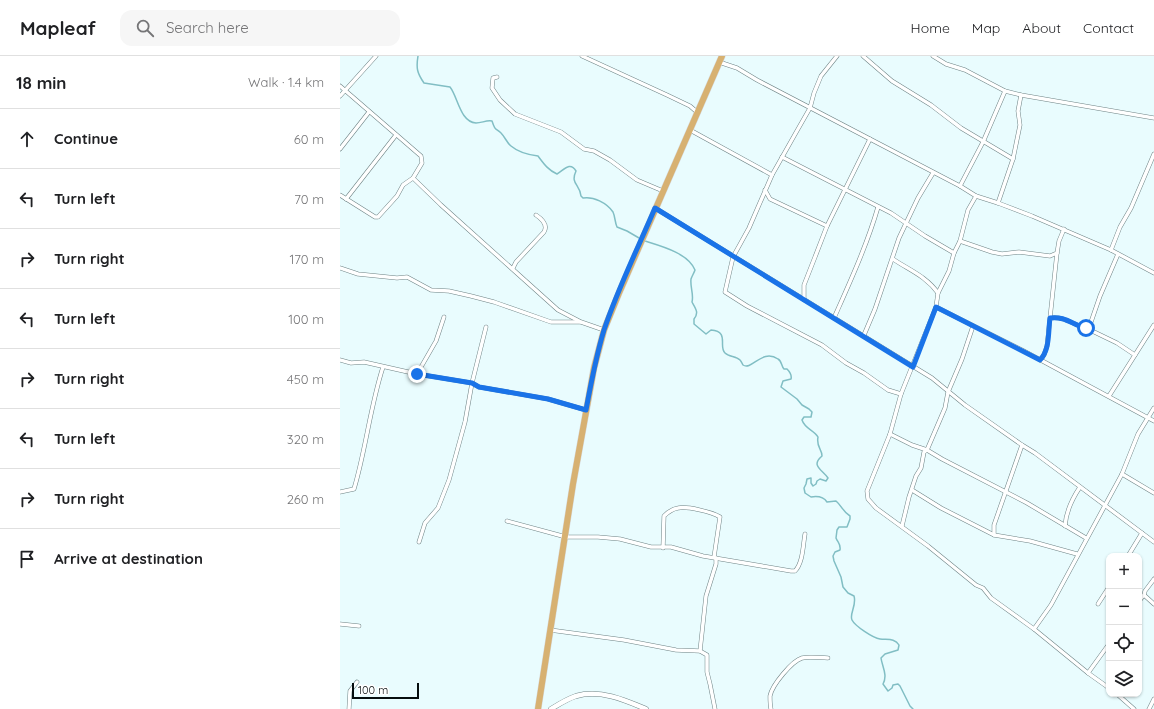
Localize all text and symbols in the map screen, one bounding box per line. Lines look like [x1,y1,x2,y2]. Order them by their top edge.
search box [120,10,400,46]
text: Mapleaf [20,16,96,40]
icon: search [134,17,156,39]
text: Search here [166,18,249,37]
text: Home [911,19,950,37]
text: Map [972,19,1000,37]
text: About [1022,19,1061,37]
text: Contact [1083,19,1134,37]
text: 18 min [16,72,67,93]
text: Walk · 1.4 km [248,74,324,90]
icon: ahead [16,128,38,150]
text: Continue [54,129,118,148]
text: 60 m [294,131,324,147]
icon: left [16,188,38,210]
text: Turn left [54,189,116,208]
text: 70 m [294,191,324,207]
icon: right [16,248,38,270]
text: Turn right [54,249,125,268]
text: 170 m [289,251,324,267]
icon: left [16,308,38,330]
text: Turn left [54,309,116,328]
text: 100 m [288,311,324,327]
route start [1077,319,1095,337]
route end [408,365,426,383]
icon: right [16,368,38,390]
text: Turn right [54,369,125,388]
text: 450 m [287,371,324,387]
icon: left [16,428,38,450]
text: Turn left [54,429,116,448]
text: 320 m [287,431,324,447]
icon: right [16,488,38,510]
text: Turn right [54,489,125,508]
text: 260 m [287,491,324,507]
icon: arrive [16,548,38,570]
text: Arrive at destination [54,549,203,568]
map controls [1106,553,1142,697]
button: + [1106,553,1142,589]
button: − [1106,589,1142,625]
button: locate [1106,625,1142,661]
button: layers [1106,661,1142,697]
scale bar [352,681,419,700]
text: 100 m [358,683,388,697]

